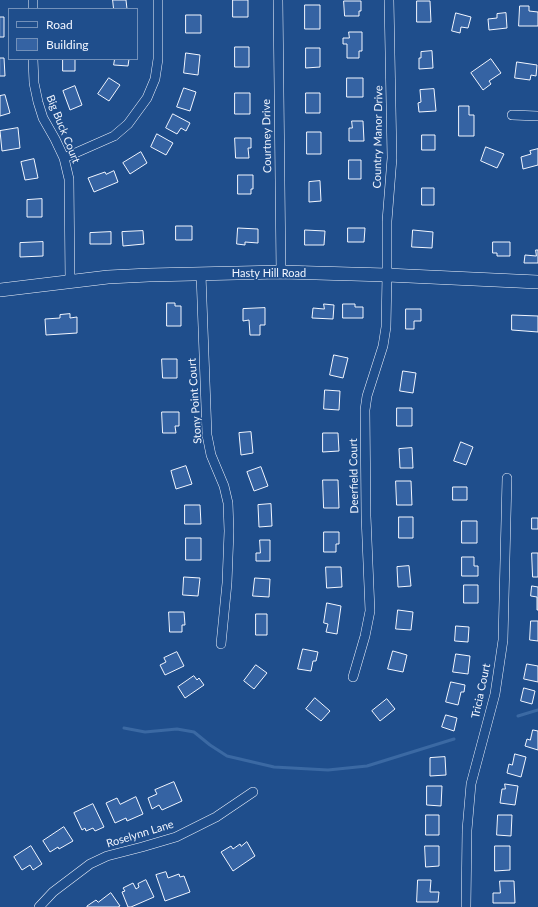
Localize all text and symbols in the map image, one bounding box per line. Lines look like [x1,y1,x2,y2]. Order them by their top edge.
legend [8,8,138,60]
text: Road [46,17,73,32]
text: Building [46,37,89,52]
street label: Country Manor Drive [371,85,385,189]
street label: Big Buck Court [43,93,83,165]
street label: Courtney Drive [260,99,274,173]
street label: Hasty Hill Road [232,266,306,280]
street label: Stony Point Court [185,358,205,444]
street label: Deerfield Court [347,438,361,514]
street label: Tricia Court [469,662,493,720]
street label: Roselynn Lane [105,817,175,851]

